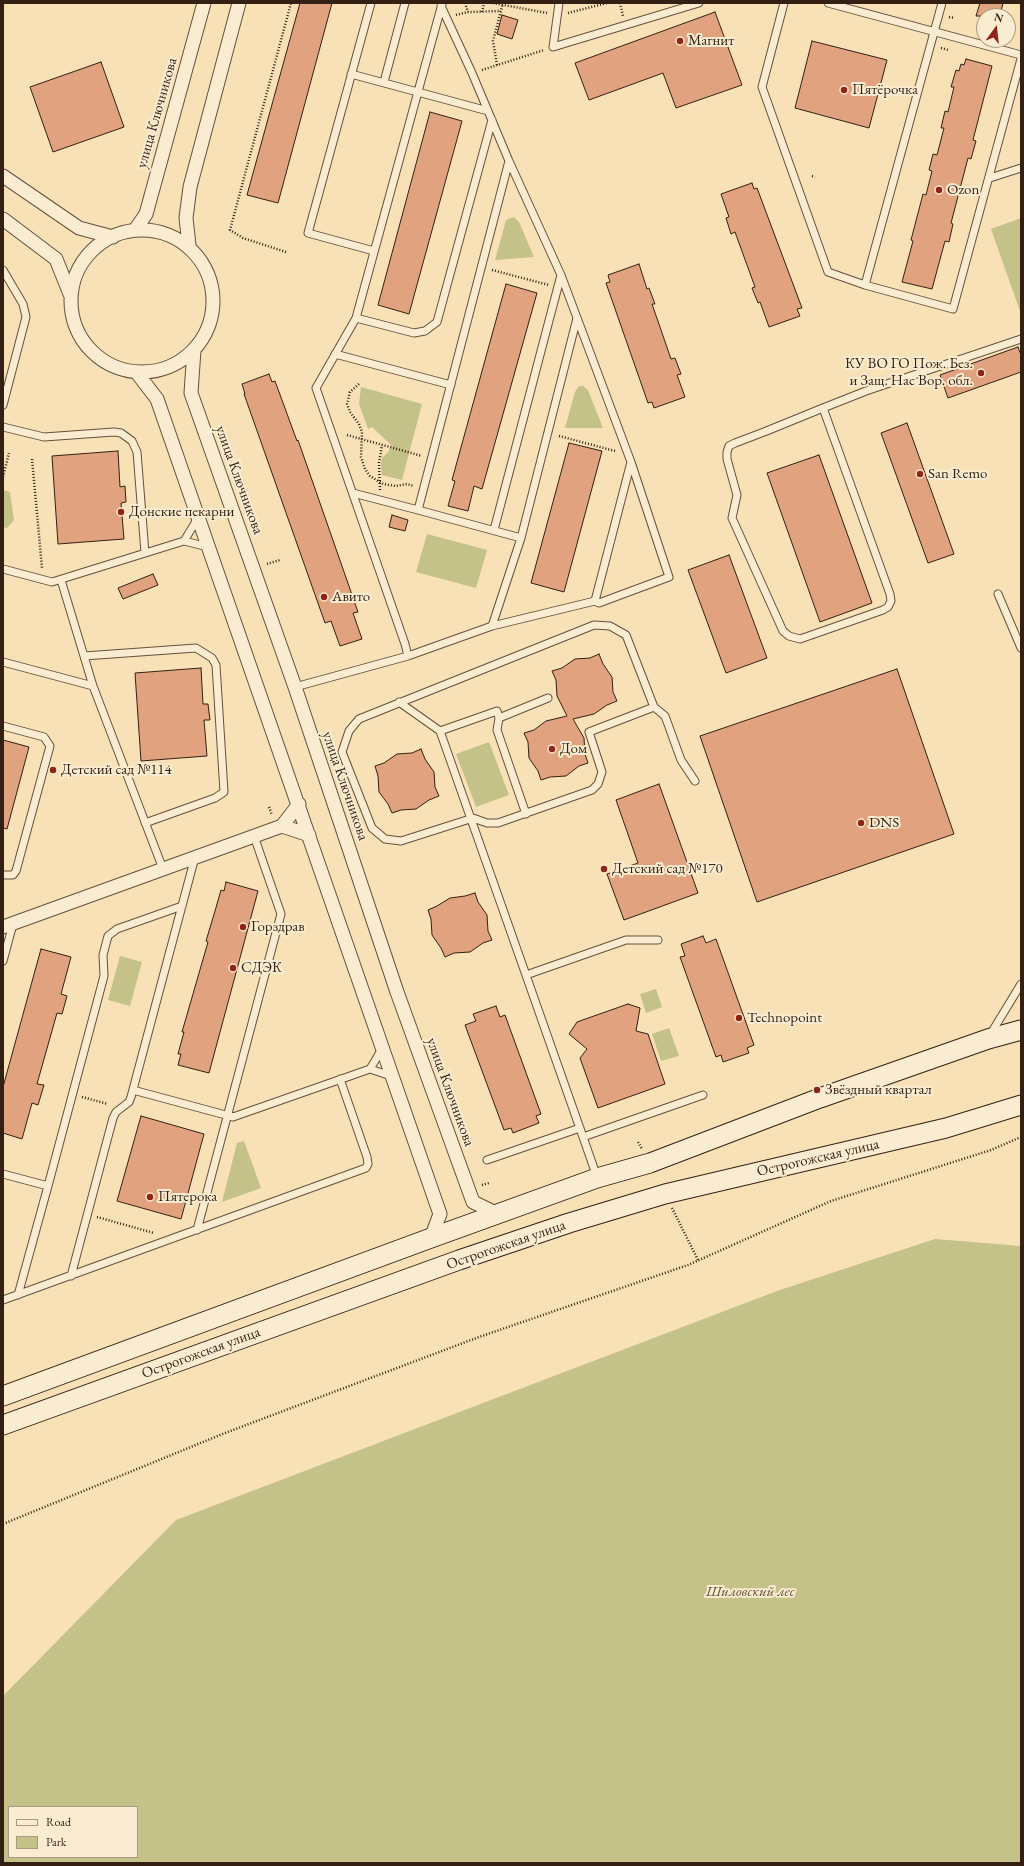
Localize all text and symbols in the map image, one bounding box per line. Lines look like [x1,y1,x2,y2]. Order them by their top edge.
north arrow [976,8,1016,48]
text: N [993,9,1005,25]
place label: Магнит [688,32,734,50]
marker: Магнит [675,36,685,46]
street label: улица Ключникова [133,56,181,170]
place label: Пятёрочка [852,81,918,99]
marker: Пятёрочка [839,85,849,95]
place label: Ozon [947,181,979,199]
marker: Ozon [934,185,944,195]
place label: КУ ВО ГО Пож. Без. и Защ. Нас Вор. обл. [845,355,973,390]
marker: КУ ВО ГО Пож. Без. и Защ. Нас Вор. обл. [976,368,986,378]
street label: улица Ключникова [211,423,267,537]
place label: San Remo [928,465,988,483]
marker: San Remo [915,469,925,479]
place label: Донские пекарни [129,503,234,521]
marker: Донские пекарни [116,507,126,517]
place label: Авито [332,588,370,606]
marker: Авито [319,592,329,602]
street label: улица Ключникова [318,729,372,843]
place label: Дом [560,740,587,758]
marker: Дом [547,744,557,754]
place label: Детский сад №114 [61,761,172,779]
marker: Детский сад №114 [48,765,58,775]
place label: DNS [869,814,899,832]
marker: DNS [856,818,866,828]
place label: Детский сад №170 [612,860,723,878]
marker: Детский сад №170 [599,864,609,874]
place label: Горздрав [251,918,305,936]
marker: Горздрав [238,922,248,932]
place label: СДЭК [241,959,282,977]
marker: СДЭК [228,963,238,973]
place label: Technopoint [747,1009,822,1027]
marker: Technopoint [734,1013,744,1023]
street label: улица Ключникова [422,1035,478,1149]
place label: Звёздный квартал [825,1081,932,1099]
marker: Звёздный квартал [812,1085,822,1095]
street label: Острогожская улица [755,1135,881,1181]
place label: Пятерока [158,1188,217,1206]
marker: Пятерока [145,1192,155,1202]
street label: Острогожская улица [444,1216,568,1274]
street label: Острогожская улица [139,1323,263,1383]
park label: Шиловский лес [706,1583,794,1601]
legend [8,1806,138,1858]
text: Road [46,1814,71,1830]
text: Park [46,1834,66,1850]

